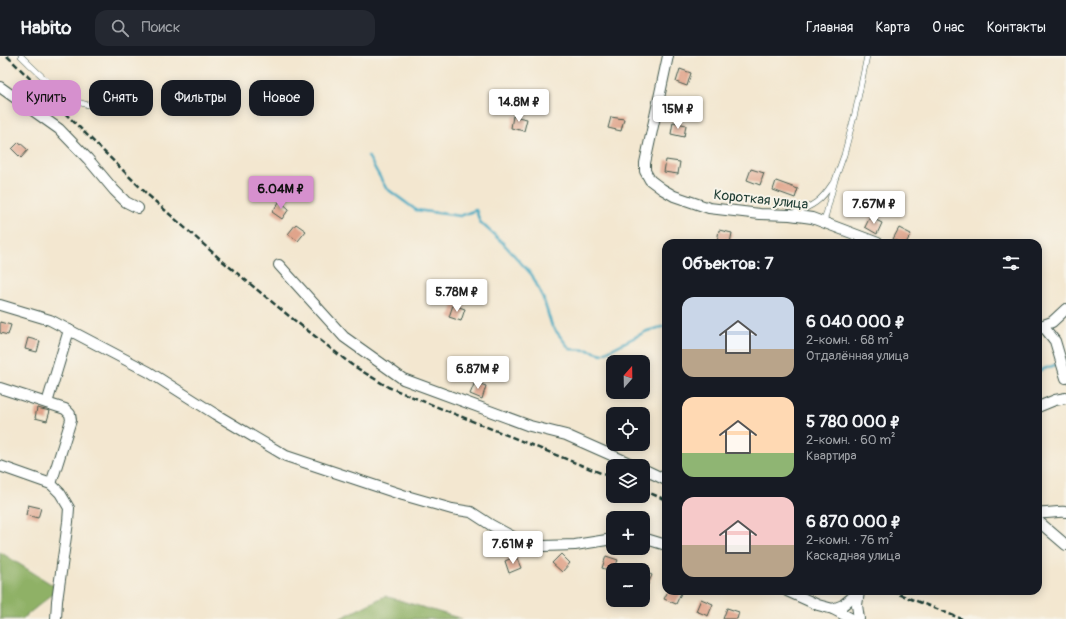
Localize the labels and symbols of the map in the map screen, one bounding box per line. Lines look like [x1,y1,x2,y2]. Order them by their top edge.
pin: 14.8M ₽ [482,89,556,123]
pin: 15M ₽ [650,96,706,130]
pin: 6.04M ₽ [244,176,318,210]
street label: Короткая улица [713,186,809,213]
pin: 7.67M ₽ [837,191,911,225]
pin: 5.78M ₽ [420,279,494,313]
north arrow [606,355,650,399]
pin: 6.87M ₽ [441,356,515,390]
pin: 7.61M ₽ [476,531,550,565]

